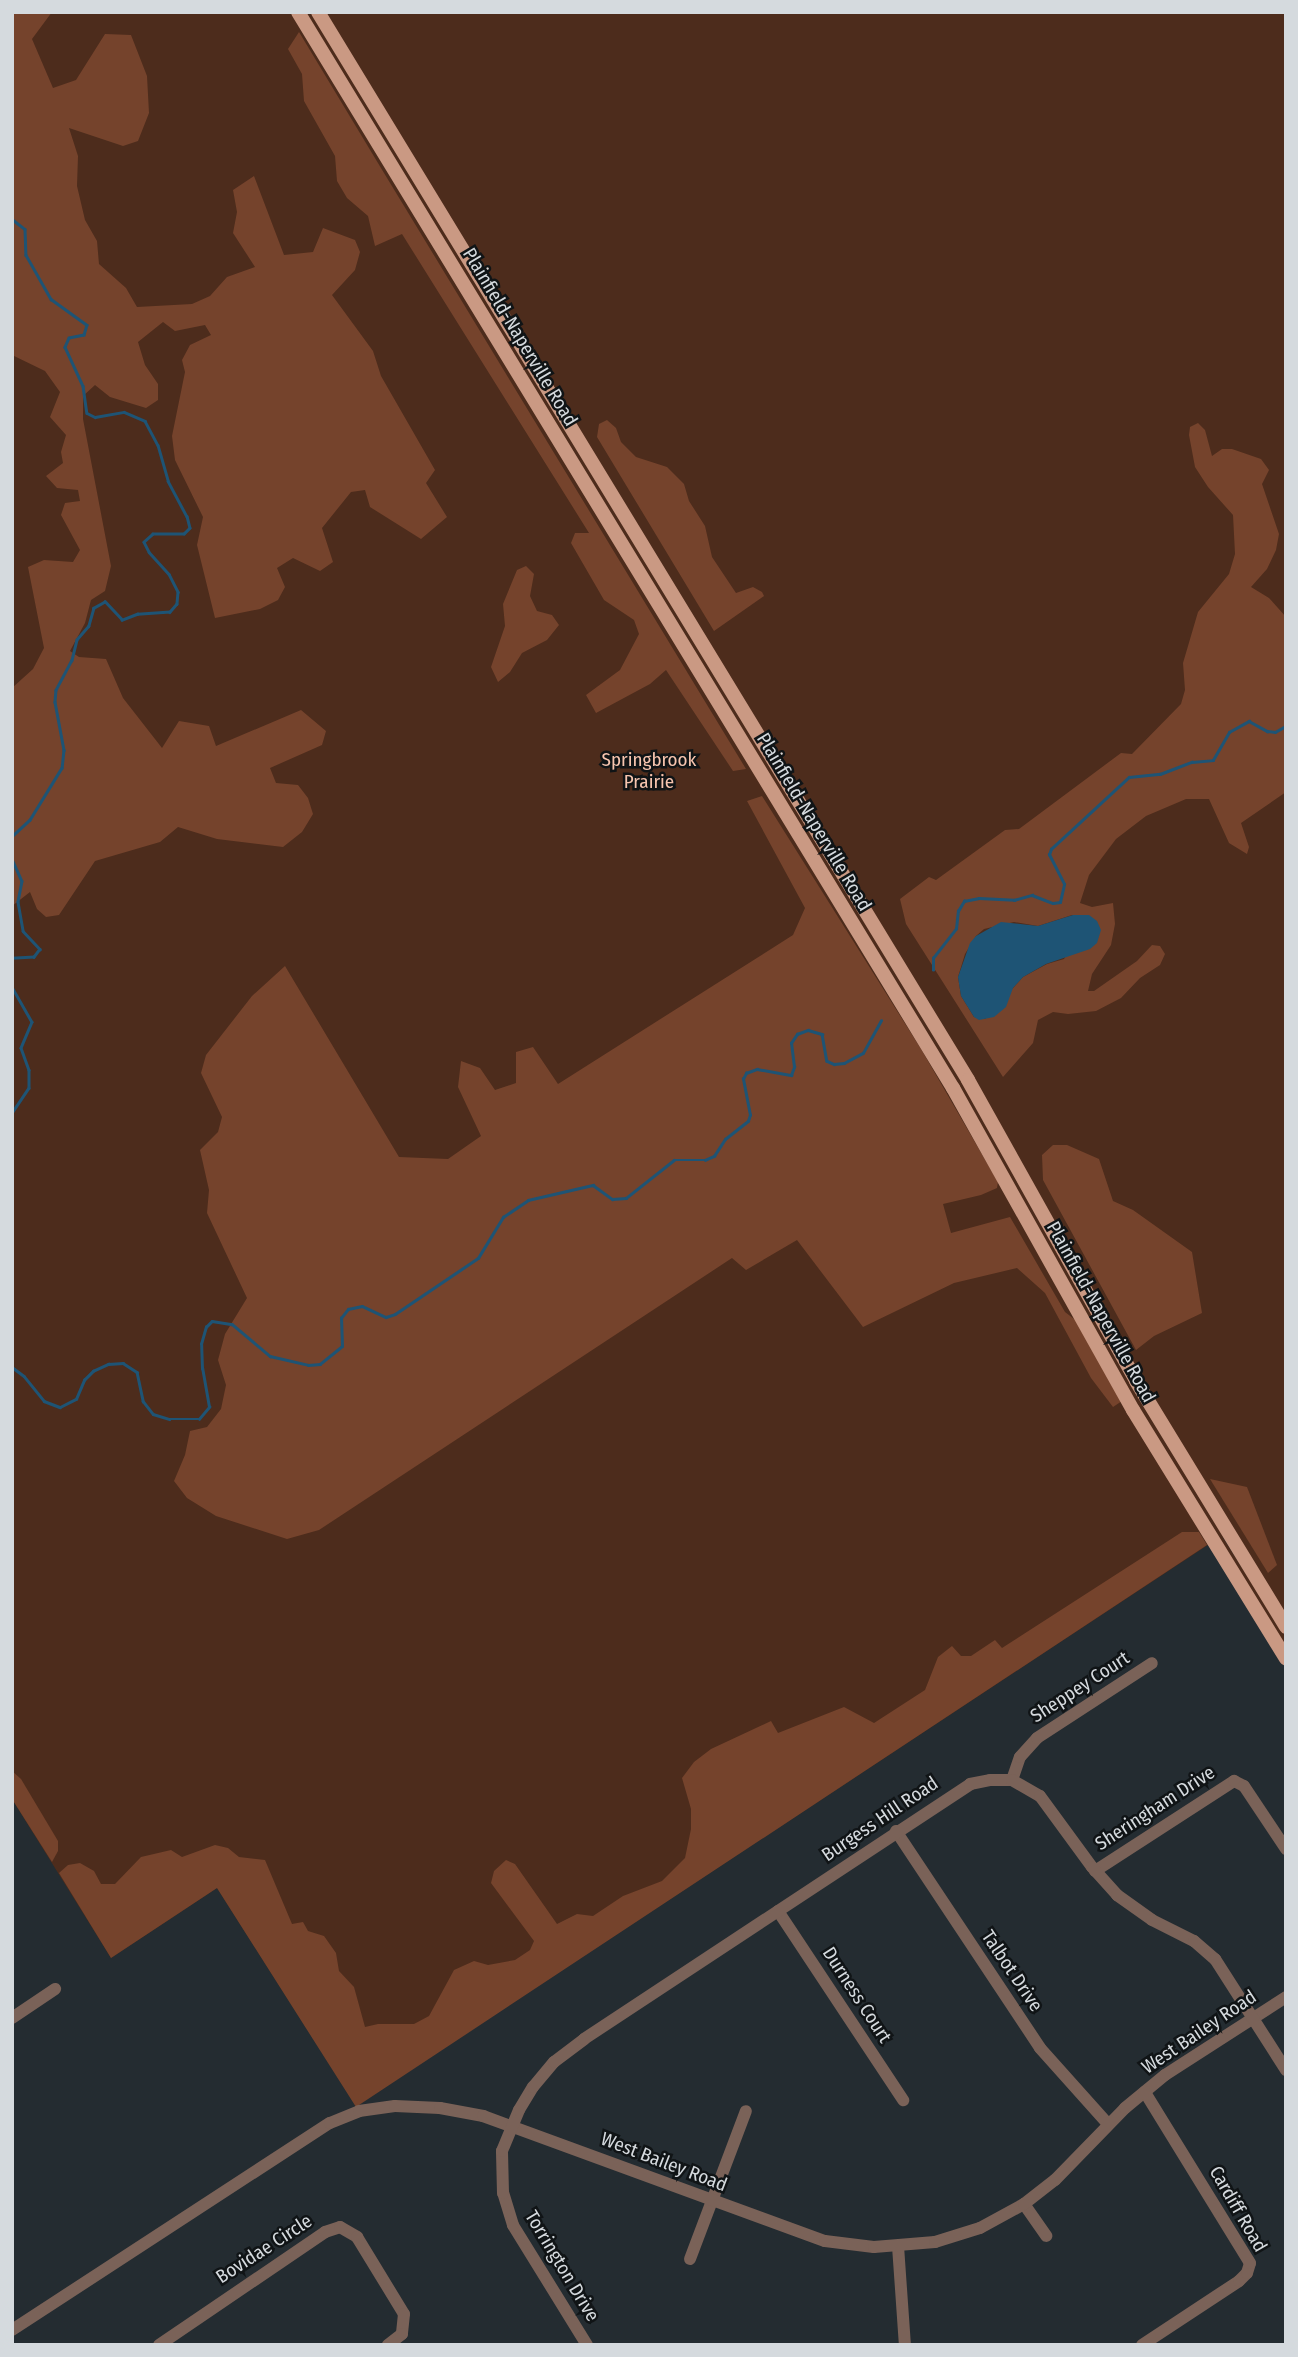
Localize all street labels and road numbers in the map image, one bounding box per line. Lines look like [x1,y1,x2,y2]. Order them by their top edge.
street label: Plainfield-Naperville Road [458,244,582,430]
street label: Plainfield-Naperville Road [752,729,876,915]
street label: Plainfield-Naperville Road [1042,1217,1160,1407]
street label: Sheppey Court [1026,1647,1134,1727]
street label: Sheringham Drive [1091,1761,1219,1855]
street label: Burgess Hill Road [818,1772,942,1866]
street label: Talbot Drive [977,1926,1047,2016]
street label: Durness Court [818,1943,896,2047]
street label: West Bailey Road [1137,1985,1261,2079]
street label: West Bailey Road [598,2127,730,2197]
street label: Cardiff Road [1204,2162,1272,2256]
street label: Torrington Drive [520,2206,604,2326]
street label: Bovidae Circle [212,2210,316,2288]

